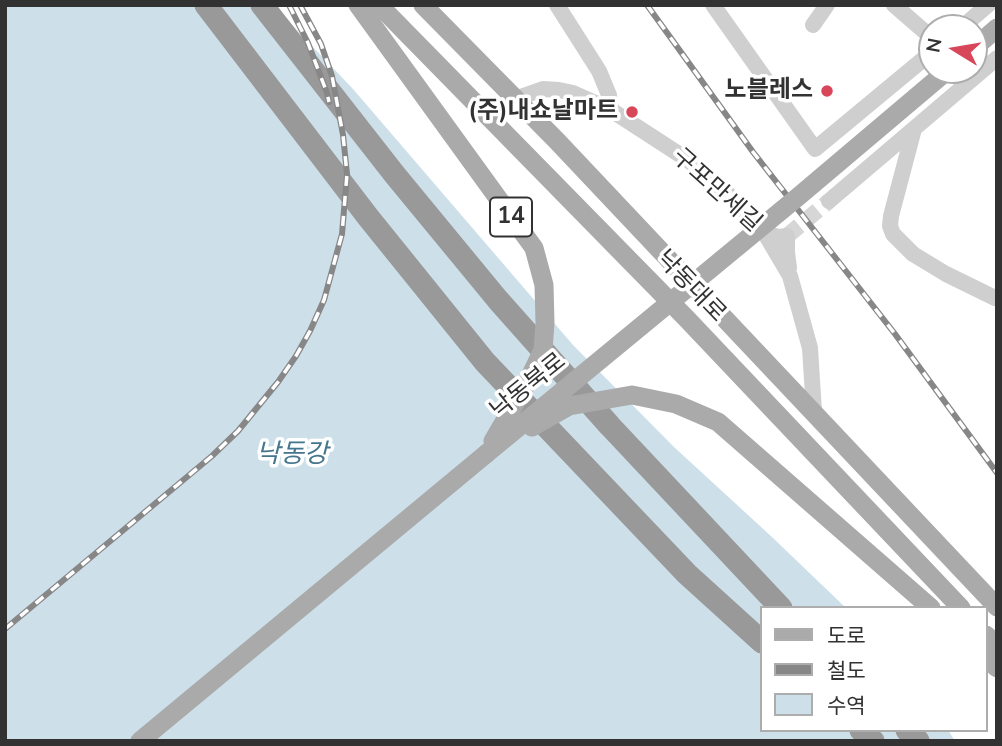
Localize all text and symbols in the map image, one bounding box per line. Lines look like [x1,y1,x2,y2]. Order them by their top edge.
north arrow [918,14,988,84]
text: N [920,36,948,55]
place label: 노블레스 [725,77,813,105]
marker: 노블레스 [819,83,835,99]
place label: (주)내쇼날마트 [468,98,618,126]
marker: (주)내쇼날마트 [624,104,640,120]
street label: 구포만세길 [665,143,767,239]
road number: 14 [490,198,532,236]
street label: 낙동대로 [649,245,731,329]
street label: 낙동북로 [486,348,572,426]
water label: 낙동강 [256,440,328,472]
legend [760,606,988,732]
text: 도로 [827,622,866,650]
text: 철도 [827,657,866,685]
text: 수역 [827,692,866,720]

